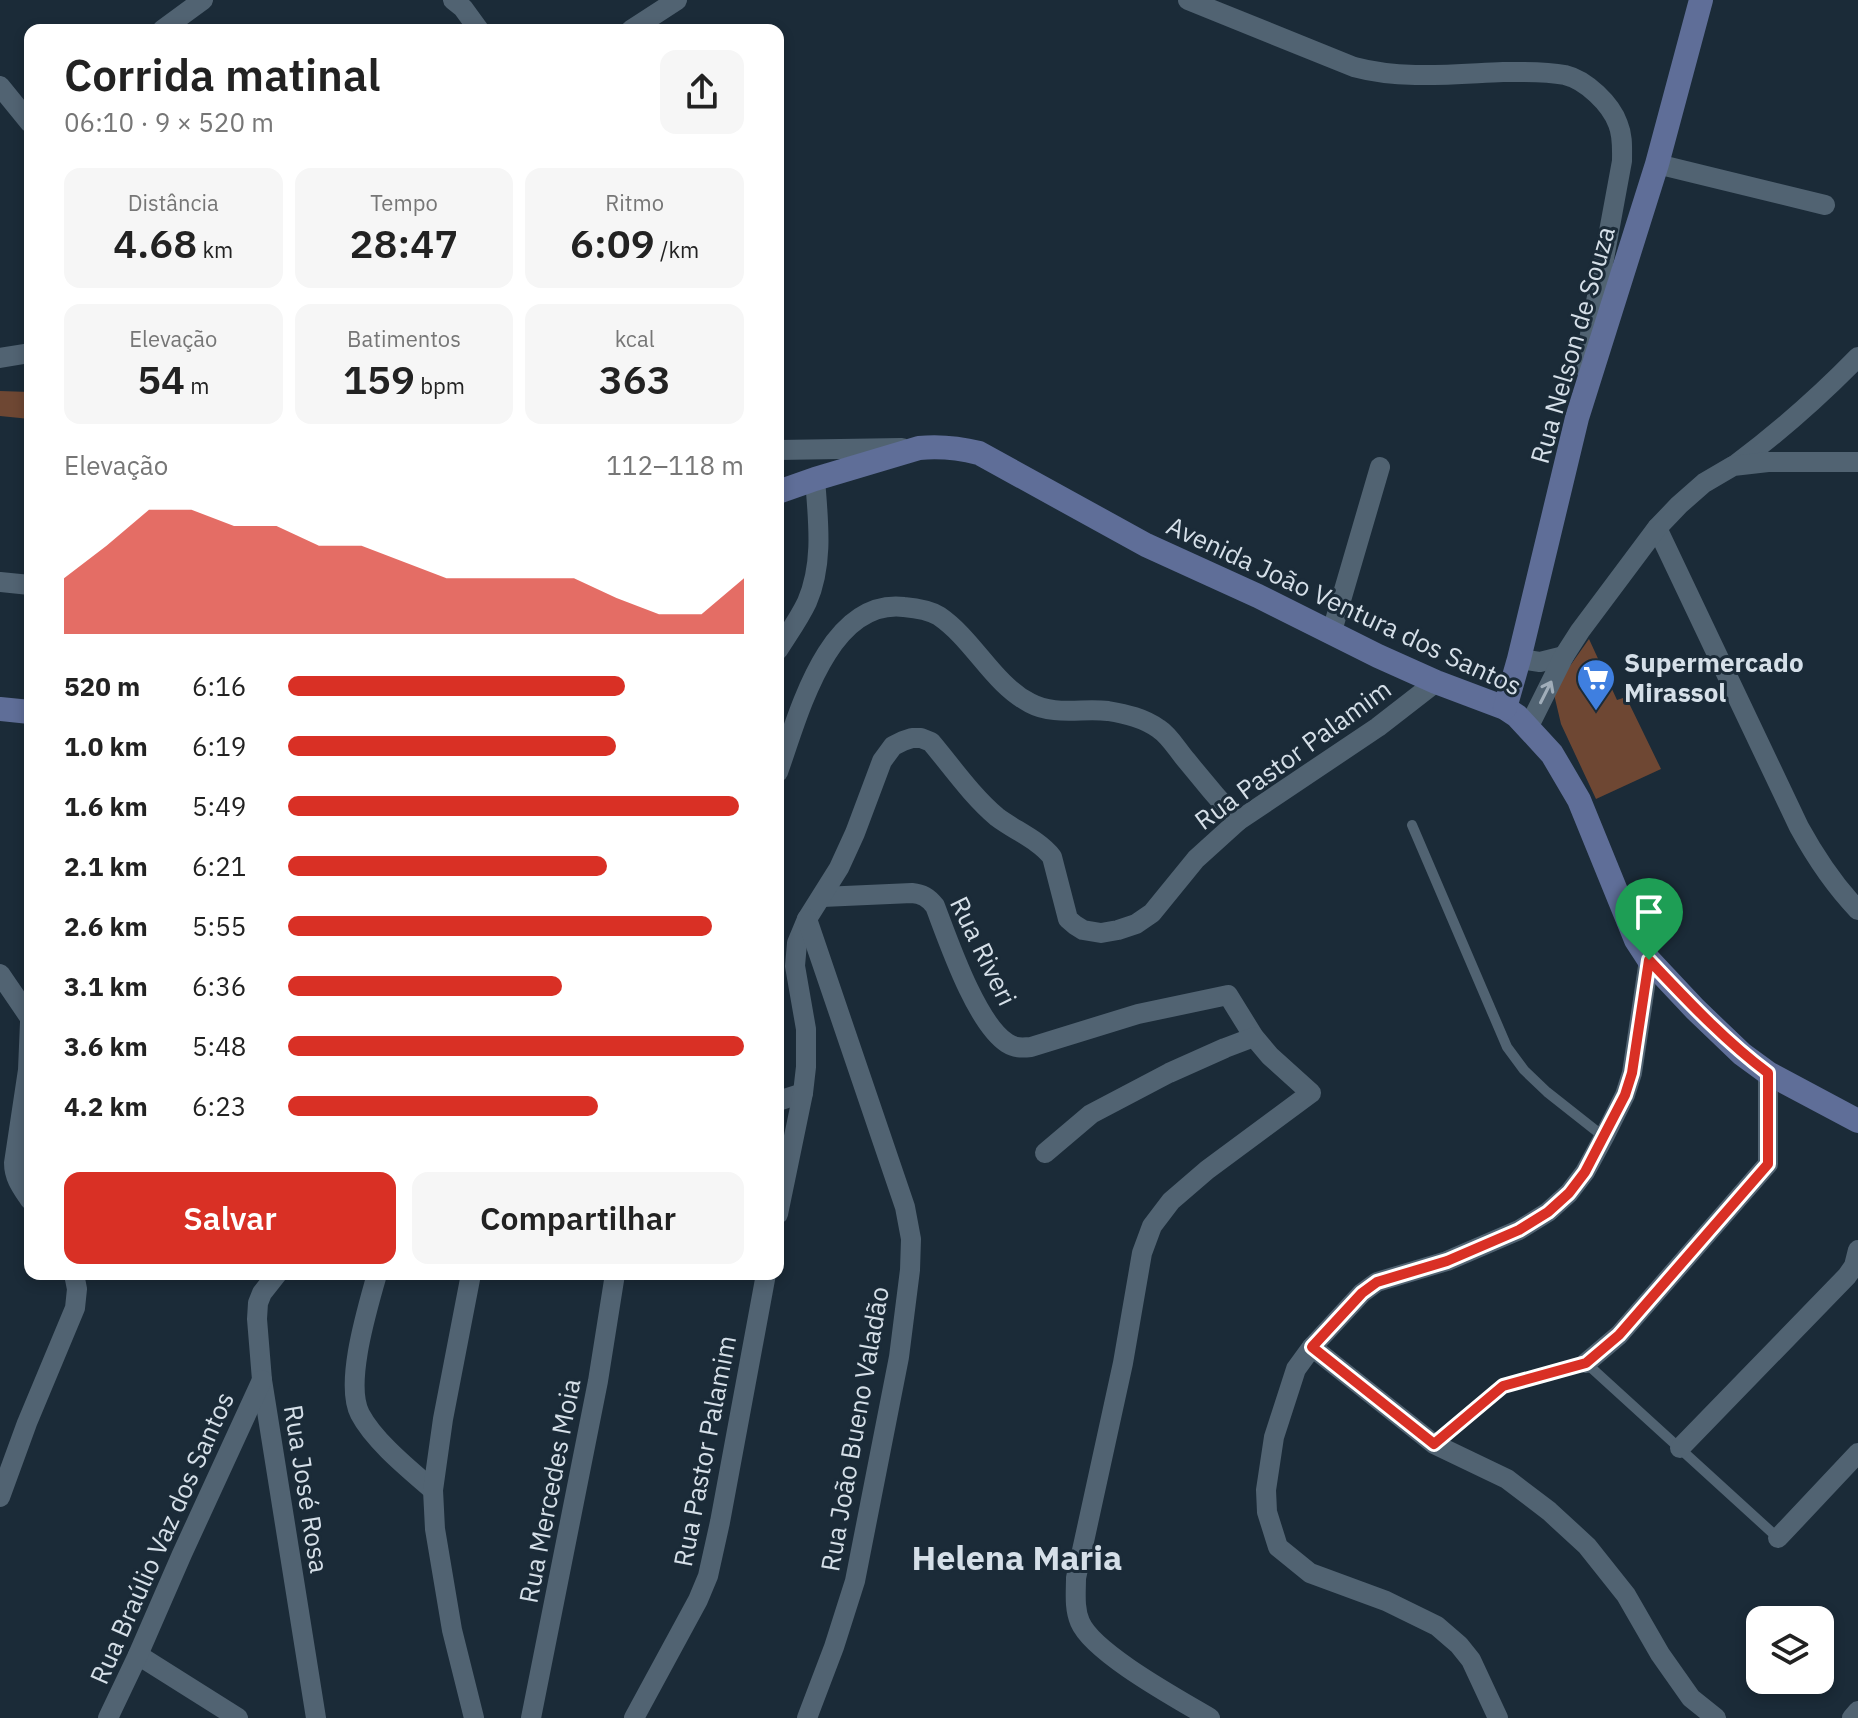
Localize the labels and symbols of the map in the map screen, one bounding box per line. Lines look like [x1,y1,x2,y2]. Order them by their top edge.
street label: Rua Nelson de Souza [1522,222,1622,467]
street label: Avenida João Ventura dos Santos [1162,508,1527,702]
place label: Supermercado Mirassol [1624,645,1804,709]
supermarket icon: Supermercado Mirassol [1575,657,1617,712]
street label: Rua Pastor Palamim [1187,671,1397,837]
one-way arrow [1538,680,1554,704]
pin [1615,878,1683,960]
street label: Rua Riveri [943,890,1025,1011]
street label: Rua João Bueno Valadão [812,1284,896,1574]
street label: Rua Pastor Palamim [665,1332,743,1569]
street label: Rua Mercedes Moia [511,1376,587,1606]
street label: Rua Braúlio Vaz dos Santos [81,1386,241,1689]
street label: Rua José Rosa [277,1402,337,1575]
district label: Helena Maria [912,1535,1122,1579]

